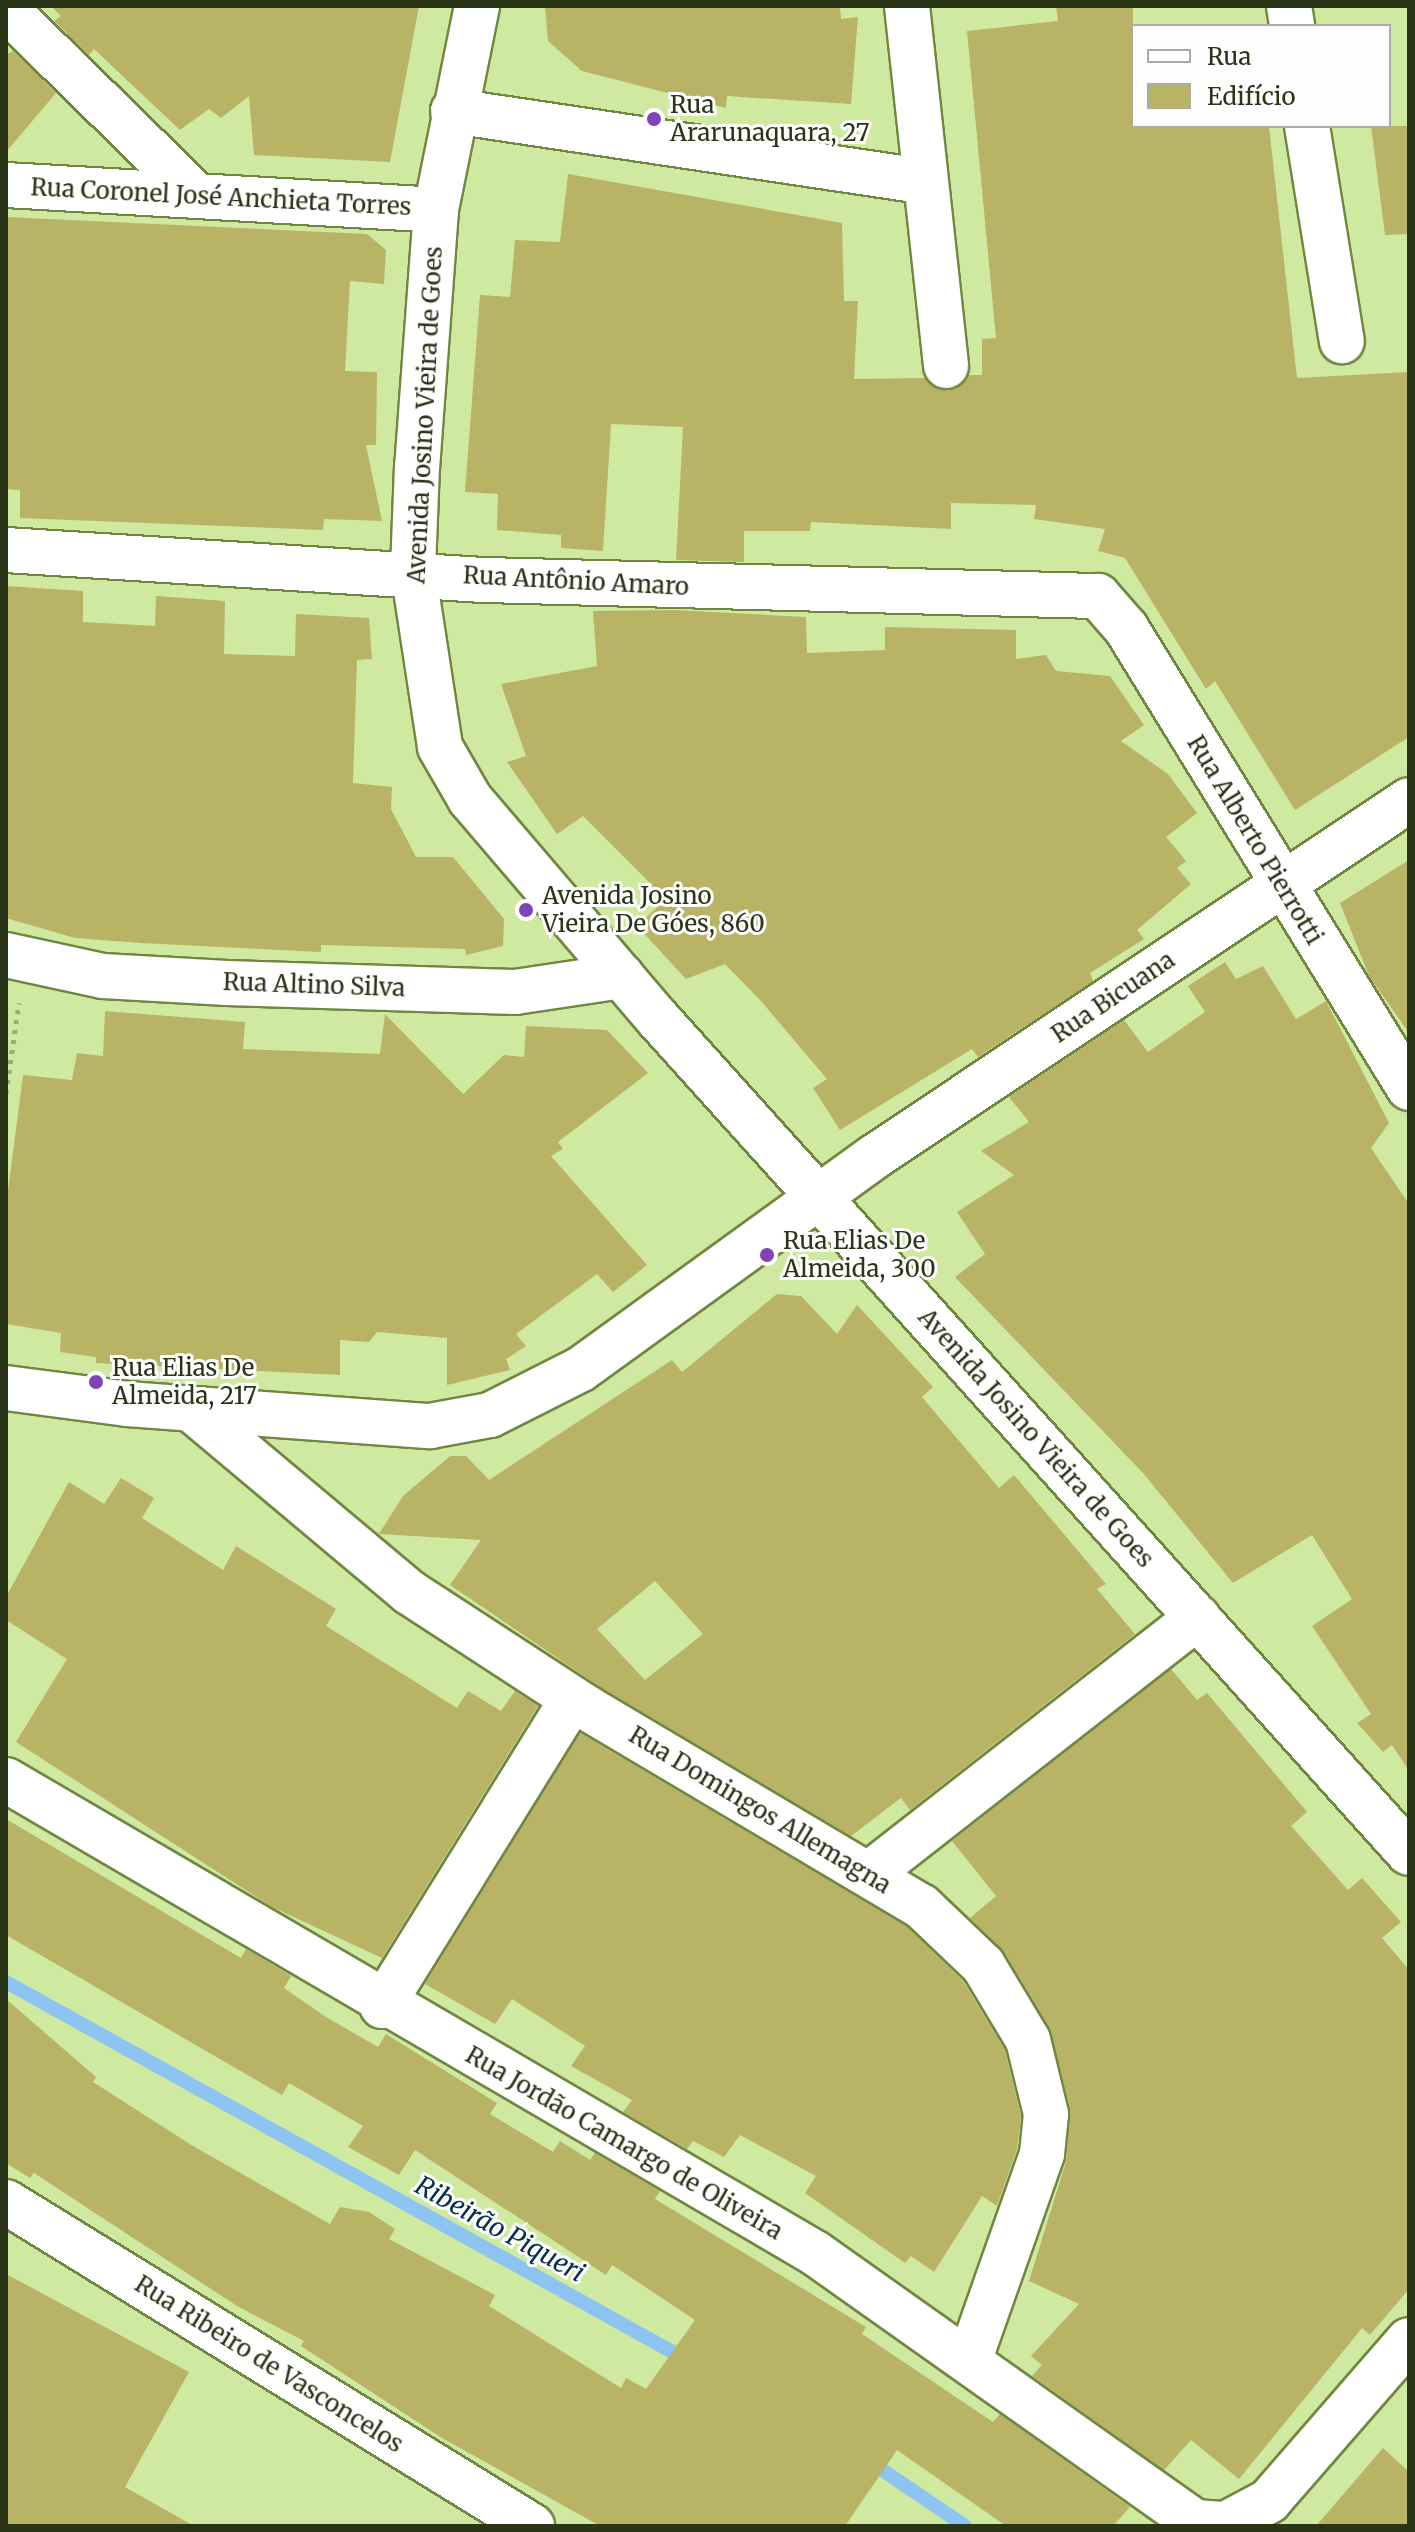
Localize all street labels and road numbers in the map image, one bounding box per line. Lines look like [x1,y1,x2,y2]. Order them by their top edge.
street label: Rua Coronel José Anchieta Torres [30,173,412,221]
street label: Avenida Josino Vieira de Goes [402,245,448,585]
street label: Rua Antônio Amaro [462,561,690,601]
street label: Rua Alberto Pierrotti [1181,730,1329,950]
street label: Rua Bicuana [1046,945,1180,1049]
street label: Rua Altino Silva [222,967,406,1003]
street label: Avenida Josino Vieira de Goes [912,1303,1160,1573]
street label: Rua Domingos Allemagna [624,1720,896,1900]
street label: Rua Jordão Camargo de Oliveira [460,2040,788,2246]
street label: Rua Ribeiro de Vasconcelos [130,2269,408,2459]

